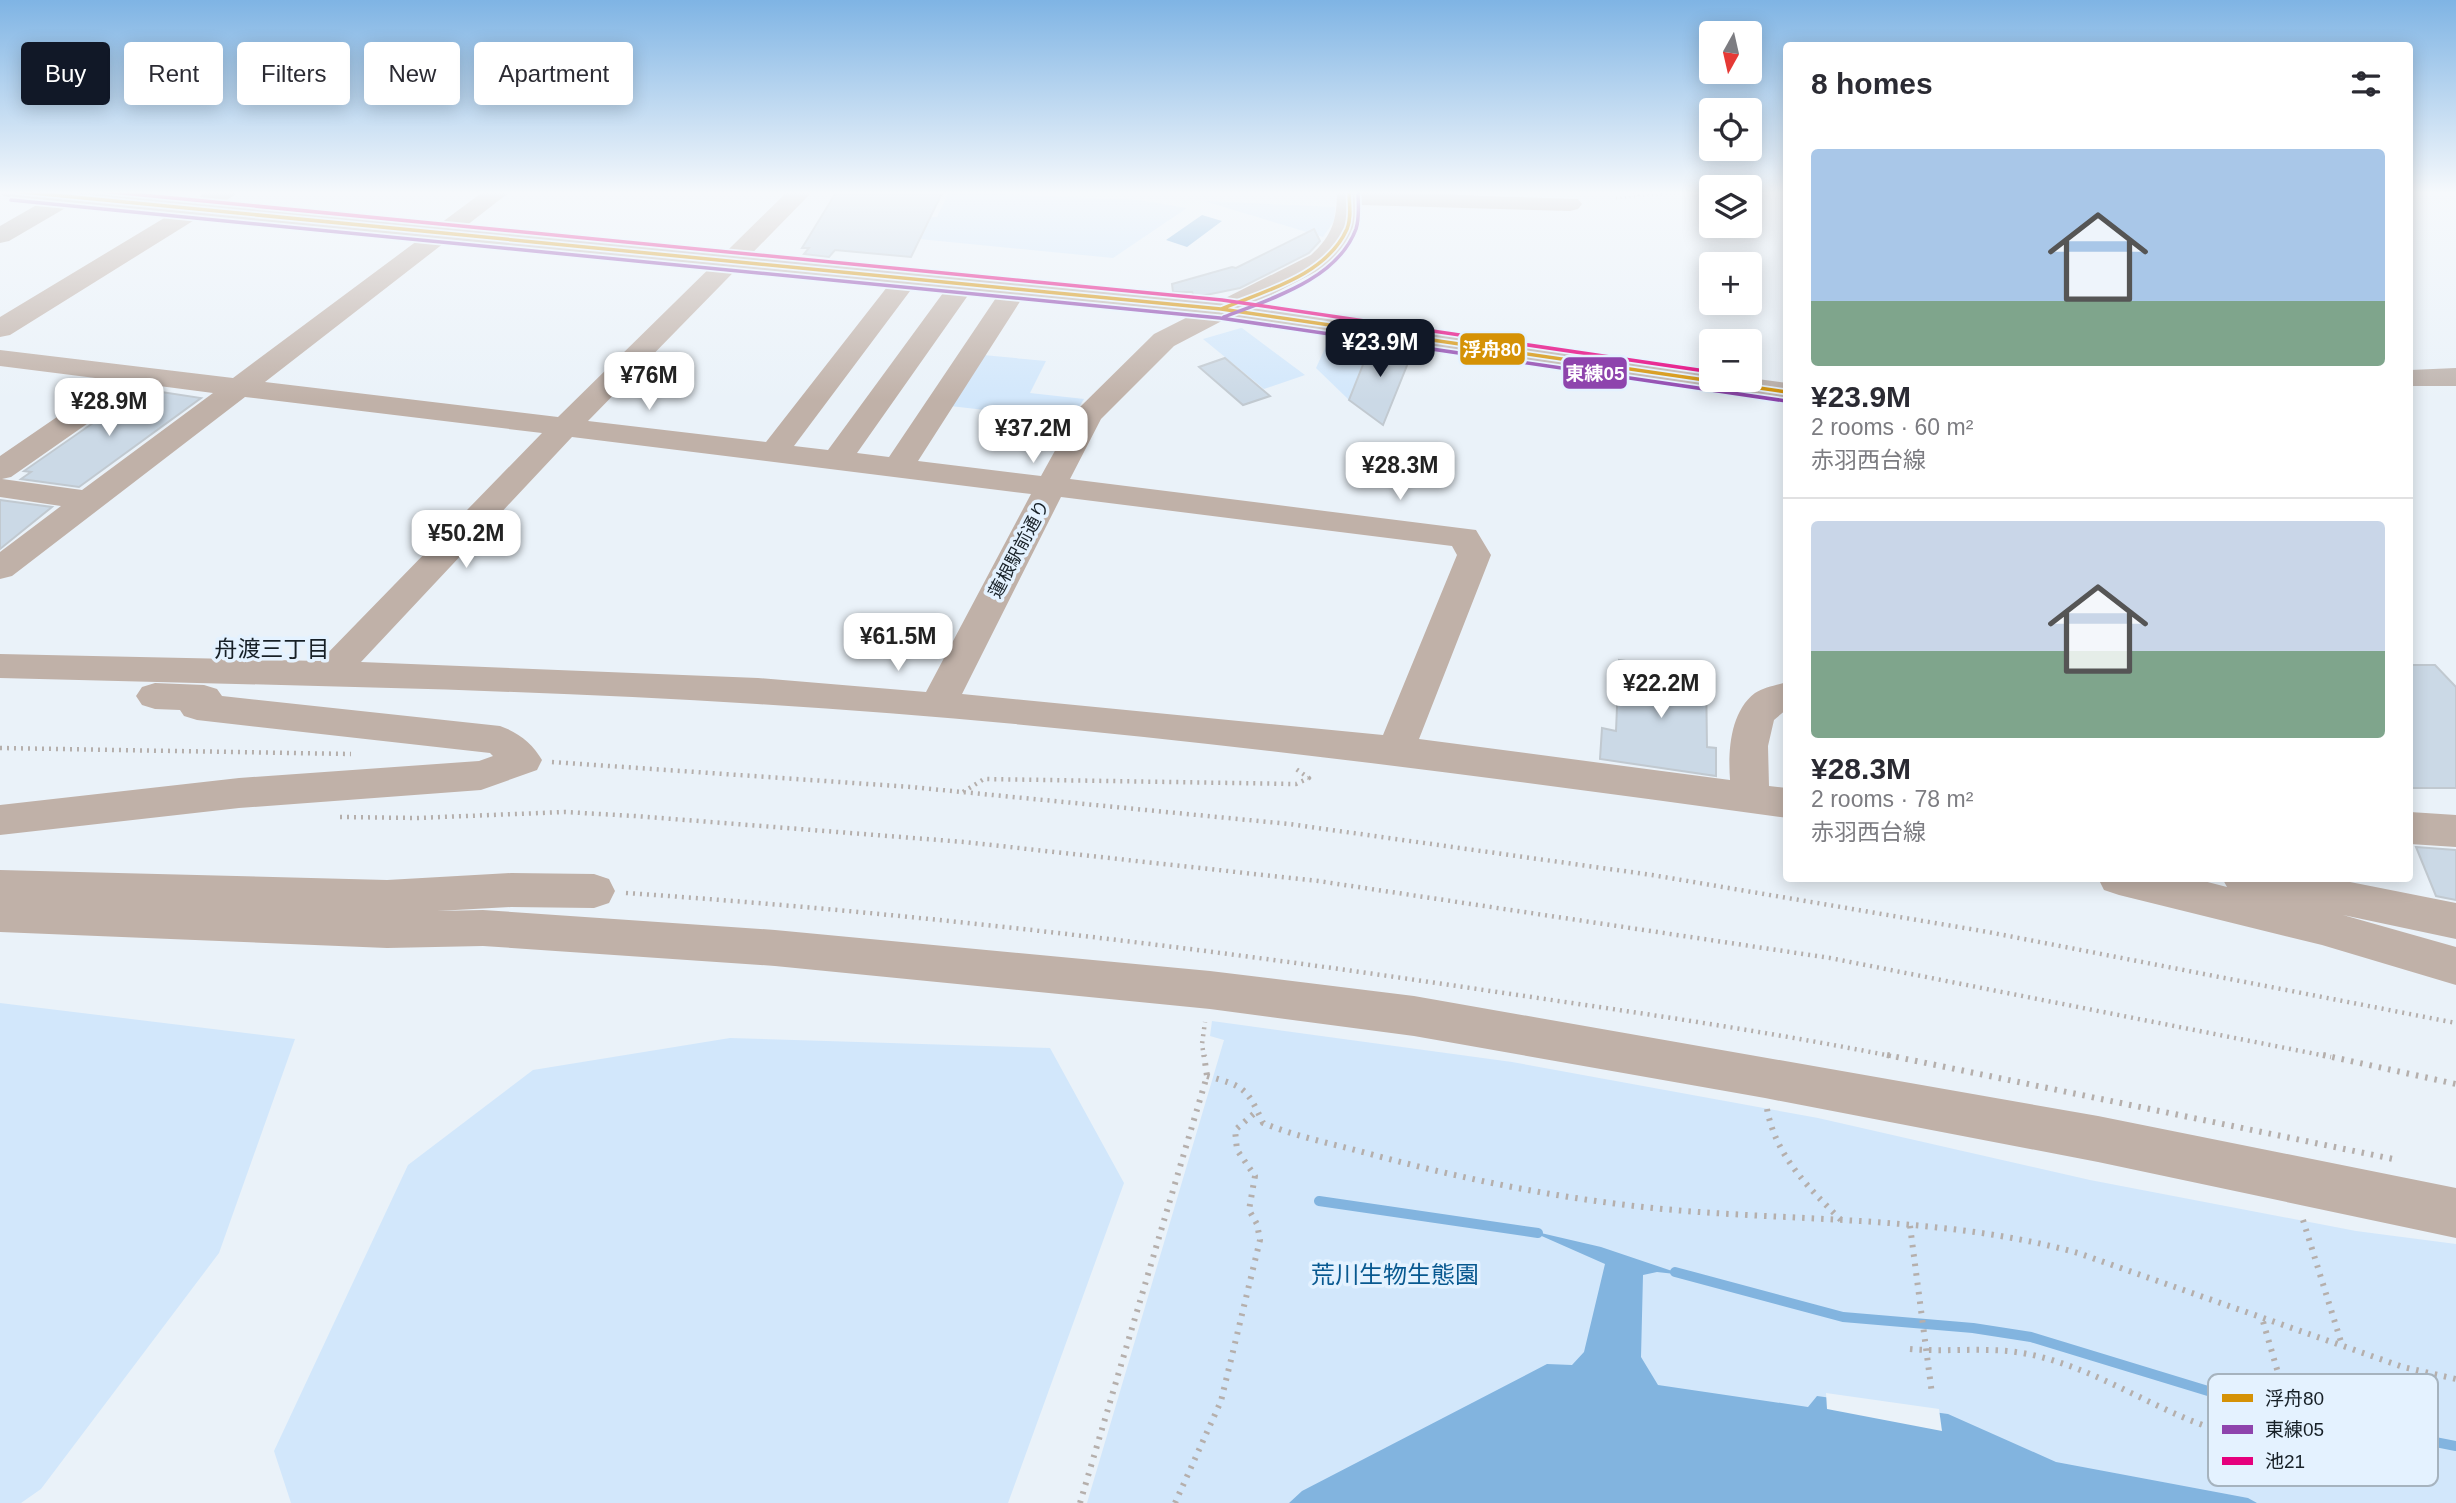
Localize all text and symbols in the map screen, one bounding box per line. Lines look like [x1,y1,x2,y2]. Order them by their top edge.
north arrow [1699,21,1762,84]
map controls [1699,21,1762,392]
chip: Buy [21,42,110,105]
chip: Rent [124,42,223,105]
chip: Filters [237,42,350,105]
chip: New [364,42,460,105]
chip: Apartment [474,42,633,105]
icon: filters [2347,65,2385,103]
text: 8 homes [1811,67,1933,100]
button: locate [1699,98,1762,161]
button: layers [1699,175,1762,238]
icon: home [2035,194,2161,320]
button: + [1699,252,1762,315]
pin: ¥23.9M [1323,320,1437,379]
text: ¥23.9M [1342,329,1418,355]
button: − [1699,329,1762,392]
line badge: 浮舟80 [1459,332,1526,366]
text: 浮舟80 [1462,339,1522,360]
pin: ¥76M [608,352,690,412]
line badge: 東練05 [1562,356,1628,390]
text: ¥76M [620,362,678,388]
text: 東練05 [1565,363,1625,384]
pin: ¥28.9M [52,378,166,438]
text: ¥23.9M [1811,380,1911,413]
text: ¥28.9M [71,388,147,414]
pin: ¥37.2M [976,406,1090,465]
text: 2 rooms · 60 m² [1811,414,1973,440]
text: ¥37.2M [995,415,1071,441]
pin: ¥28.3M [1343,442,1457,502]
text: 赤羽西台線 [1811,447,1926,473]
text: ¥28.3M [1362,452,1438,478]
street label: 蓮根駅前通り [985,497,1053,601]
pin: ¥50.2M [409,510,523,570]
text: ¥50.2M [428,520,504,546]
icon: home [2035,566,2161,692]
pin: ¥61.5M [841,614,955,673]
text: ¥61.5M [860,623,936,649]
district label: 舟渡三丁目 [215,636,330,662]
pin: ¥22.2M [1604,660,1718,720]
text: ¥22.2M [1623,670,1699,696]
text: ¥28.3M [1811,752,1911,785]
text: 2 rooms · 78 m² [1811,786,1973,812]
text: 赤羽西台線 [1811,819,1926,845]
park label: 荒川生物生態園 [1311,1261,1479,1288]
legend [2208,1374,2438,1486]
text: 浮舟80 [2265,1388,2324,1409]
text: 東練05 [2265,1419,2324,1440]
text: 池21 [2265,1451,2305,1472]

